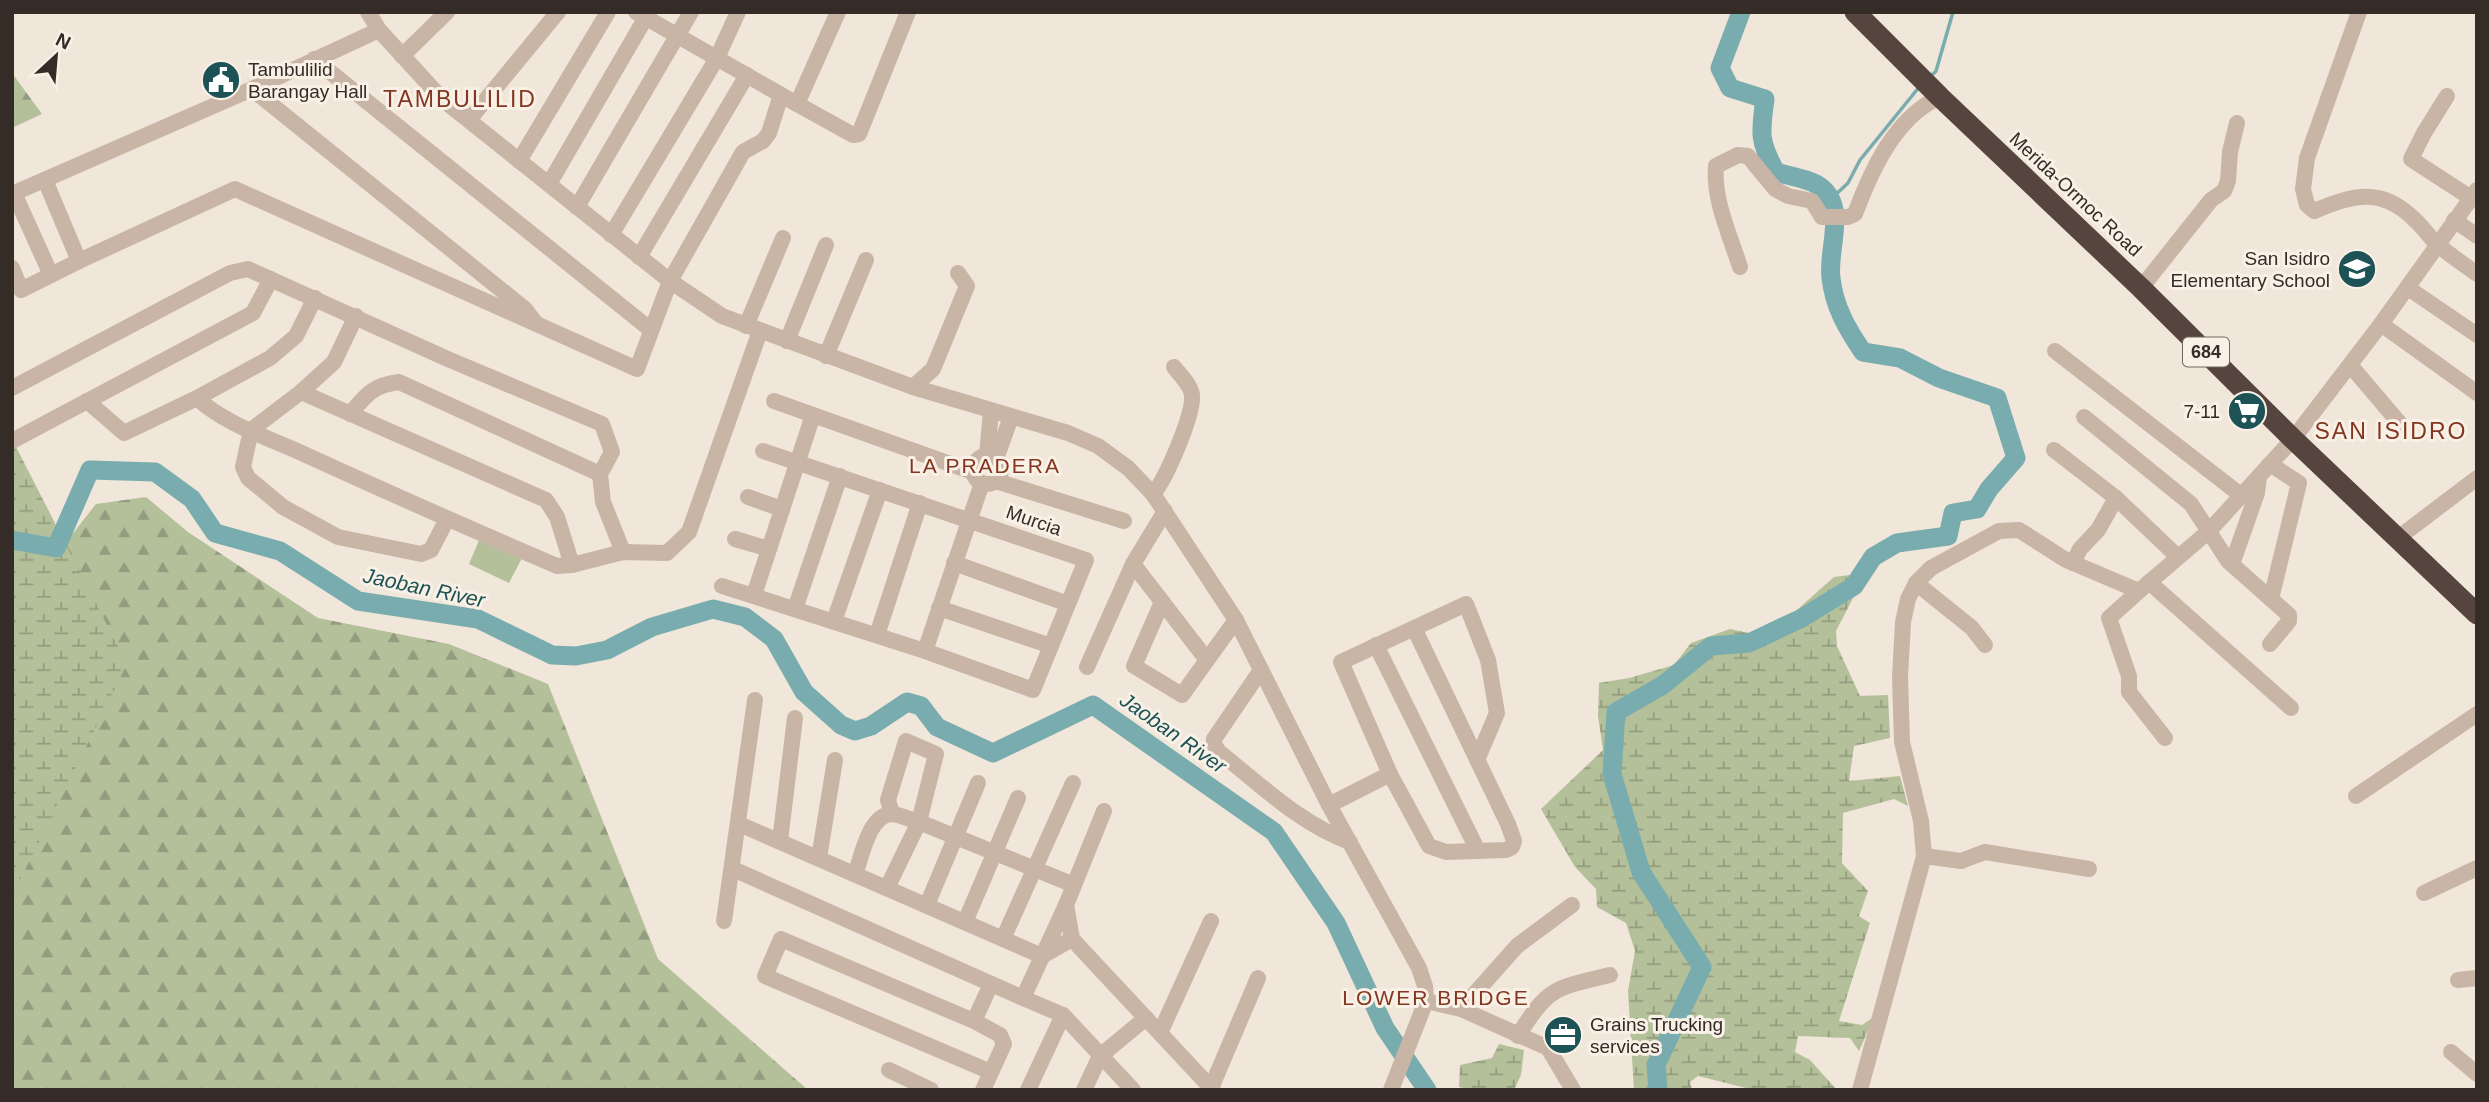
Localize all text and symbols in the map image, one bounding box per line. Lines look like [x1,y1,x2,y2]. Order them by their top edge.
north arrow [21,21,91,91]
text: N [52,29,74,54]
public building icon: Tambulilid Barangay Hall [200,59,242,101]
place label: Tambulilid Barangay Hall [248,59,367,102]
district label: TAMBULILID [383,86,537,112]
street label: Merida-Ormoc Road [2006,128,2146,261]
place label: San Isidro Elementary School [2171,248,2330,291]
school or university icon: San Isidro Elementary School [2336,248,2378,290]
road number: 684 [2183,338,2229,366]
supermarket icon: 7-11 [2226,390,2268,432]
place label: 7-11 [2183,401,2220,422]
district label: SAN ISIDRO [2315,418,2467,444]
district label: LA PRADERA [909,454,1061,477]
street label: Murcia [1003,501,1065,540]
water label: Jaoban River [360,563,488,612]
water label: Jaoban River [1115,687,1231,778]
district label: LOWER BRIDGE [1342,986,1530,1009]
office icon: Grains Trucking services [1542,1014,1584,1056]
place label: Grains Trucking services [1590,1014,1723,1057]

